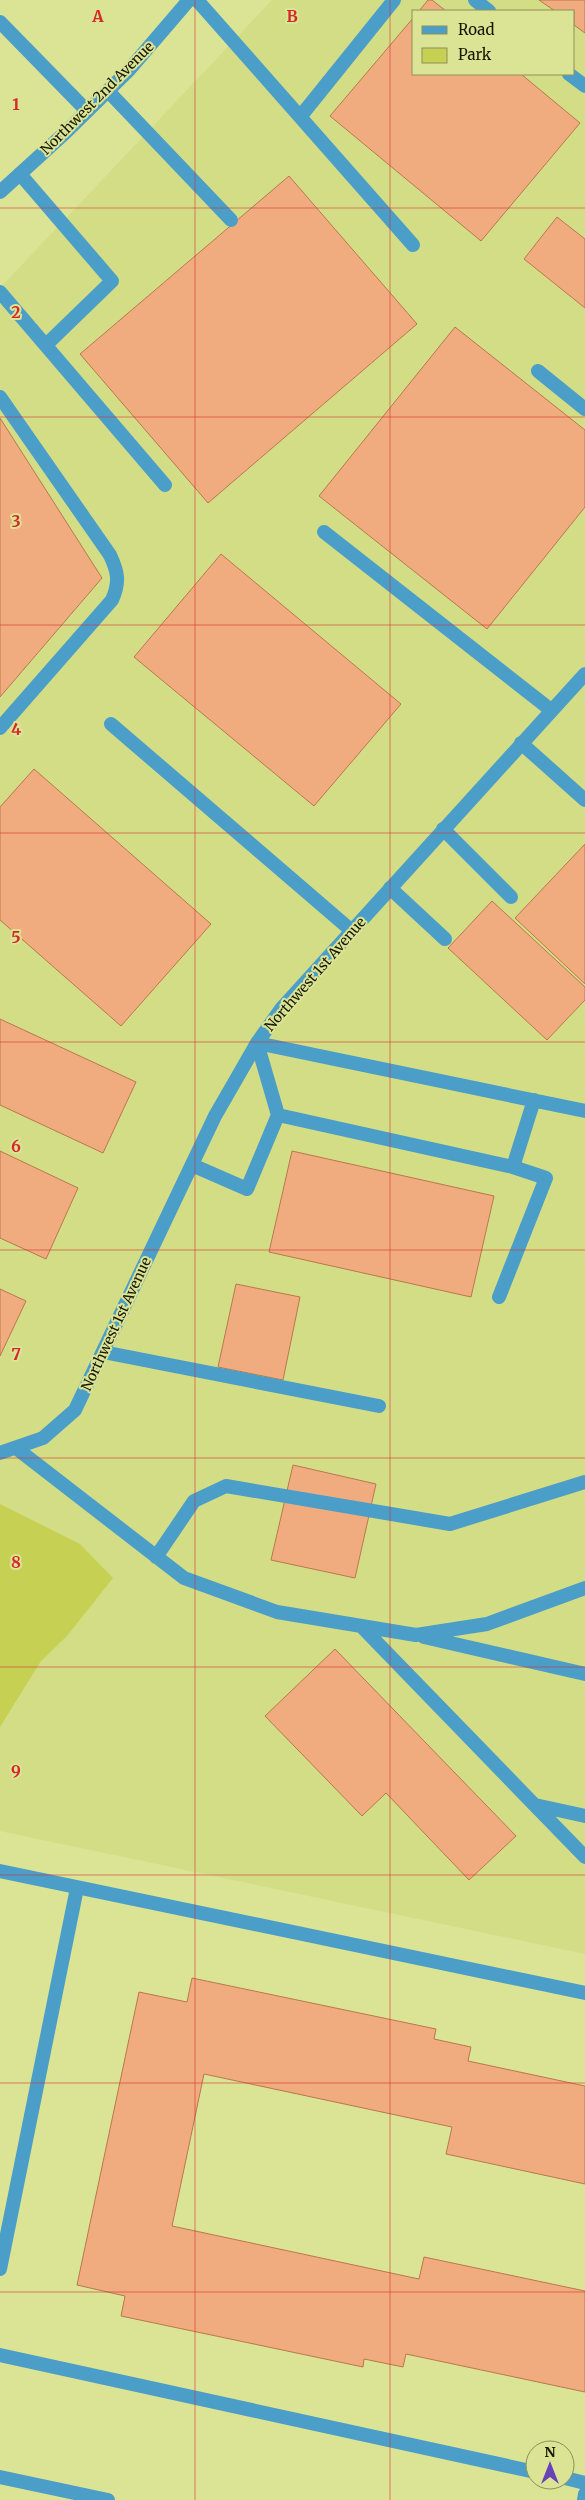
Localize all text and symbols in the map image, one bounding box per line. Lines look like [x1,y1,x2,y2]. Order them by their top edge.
text: A [91,6,104,26]
text: B [286,6,298,26]
legend [412,10,575,75]
text: Road [458,20,494,39]
street label: Northwest 2nd Avenue [37,38,157,158]
text: Park [458,45,492,64]
text: 1 [12,94,20,114]
text: 2 [11,302,21,322]
text: 3 [11,511,21,531]
text: 4 [11,719,21,739]
street label: Northwest 1st Avenue [261,913,369,1035]
text: 5 [11,927,21,947]
text: 6 [11,1136,21,1156]
street label: Northwest 1st Avenue [77,1254,155,1394]
text: 7 [11,1344,21,1364]
text: 8 [11,1552,21,1572]
text: 9 [11,1761,21,1781]
north arrow [525,2440,575,2490]
text: N [544,2443,556,2461]

